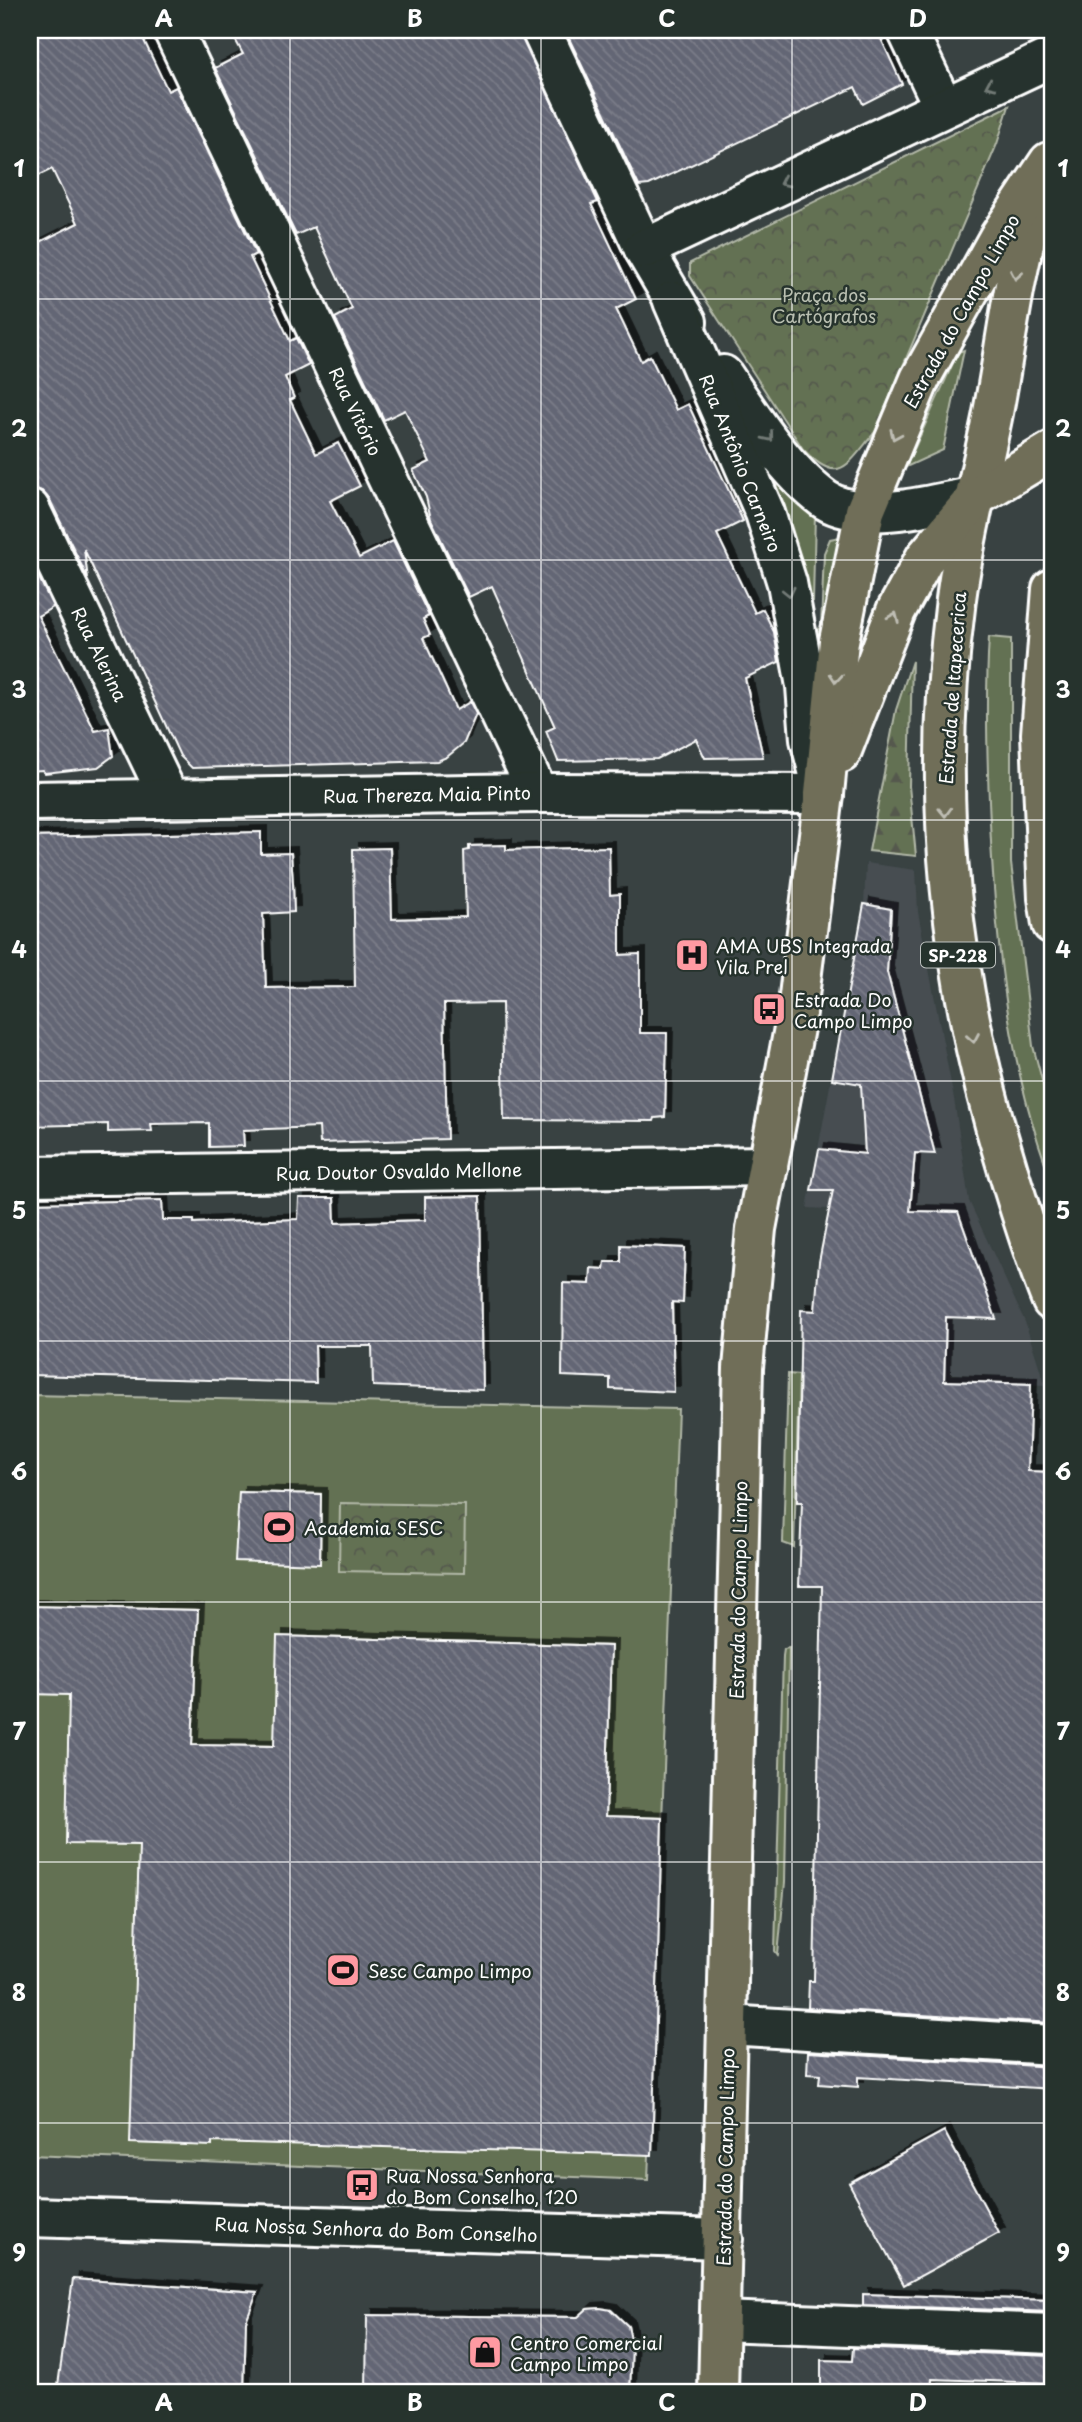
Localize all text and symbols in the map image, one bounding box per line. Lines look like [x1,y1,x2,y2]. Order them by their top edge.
text: A [155,0,173,35]
text: B [407,0,423,35]
text: C [658,0,676,35]
text: D [909,0,927,35]
one-way arrow [985,77,997,91]
text: 1 [14,150,25,185]
text: 1 [1058,150,1069,185]
one-way arrow [779,173,791,187]
street label: Estrada do Campo Limpo [896,209,1026,413]
one-way arrow [1009,269,1024,281]
park label: Praça dos Cartógrafos [772,281,876,329]
street label: Rua Vitório [323,362,389,460]
street label: Rua Antônio Carneiro [693,370,789,556]
text: 2 [11,410,27,445]
text: 2 [1055,410,1071,445]
one-way arrow [889,428,903,440]
one-way arrow [761,429,773,442]
one-way arrow [780,586,795,598]
street label: Estrada de Itapecerica [932,590,972,785]
street label: Rua Alerina [65,602,135,707]
one-way arrow [886,611,900,624]
text: 3 [11,671,27,706]
text: 3 [1055,671,1071,706]
one-way arrow [828,672,843,683]
street label: Rua Thereza Maia Pinto [323,779,531,809]
one-way arrow [937,807,952,818]
text: 4 [11,931,27,966]
text: 4 [1055,931,1071,966]
place label: AMA UBS Integrada Vila Prel [716,932,892,980]
hospital icon: AMA UBS Integrada Vila Prel [673,936,711,974]
road number: SP-228 [921,942,995,967]
place label: Estrada Do Campo Limpo [794,986,913,1034]
bus stop icon: Estrada Do Campo Limpo [750,990,788,1028]
one-way arrow [965,1032,980,1044]
street label: Rua Doutor Osvaldo Mellone [276,1155,522,1187]
text: 5 [12,1192,26,1227]
text: 5 [1056,1192,1070,1227]
text: 6 [11,1453,27,1488]
text: 6 [1055,1453,1071,1488]
street label: Estrada do Campo Limpo [723,1481,753,1699]
sports icon: Academia SESC [260,1508,298,1546]
place label: Academia SESC [304,1514,443,1541]
text: 7 [12,1713,26,1748]
text: 7 [1056,1713,1070,1748]
sports icon: Sesc Campo Limpo [324,1951,362,1989]
place label: Sesc Campo Limpo [368,1957,532,1984]
text: 8 [12,1974,26,2009]
text: 8 [1056,1974,1070,2009]
street label: Estrada do Campo Limpo [710,2048,740,2266]
place label: Rua Nossa Senhora do Bom Conselho, 120 [386,2162,578,2210]
bus stop icon: Rua Nossa Senhora do Bom Conselho, 120 [343,2166,381,2204]
street label: Rua Nossa Senhora do Bom Conselho [214,2210,538,2248]
text: 9 [12,2234,26,2269]
text: 9 [1056,2234,1070,2269]
place label: Centro Comercial Campo Limpo [510,2329,663,2377]
shop icon: Centro Comercial Campo Limpo [466,2333,504,2371]
text: A [155,2384,173,2419]
text: B [407,2384,423,2419]
text: C [658,2384,676,2419]
text: D [909,2384,927,2419]

